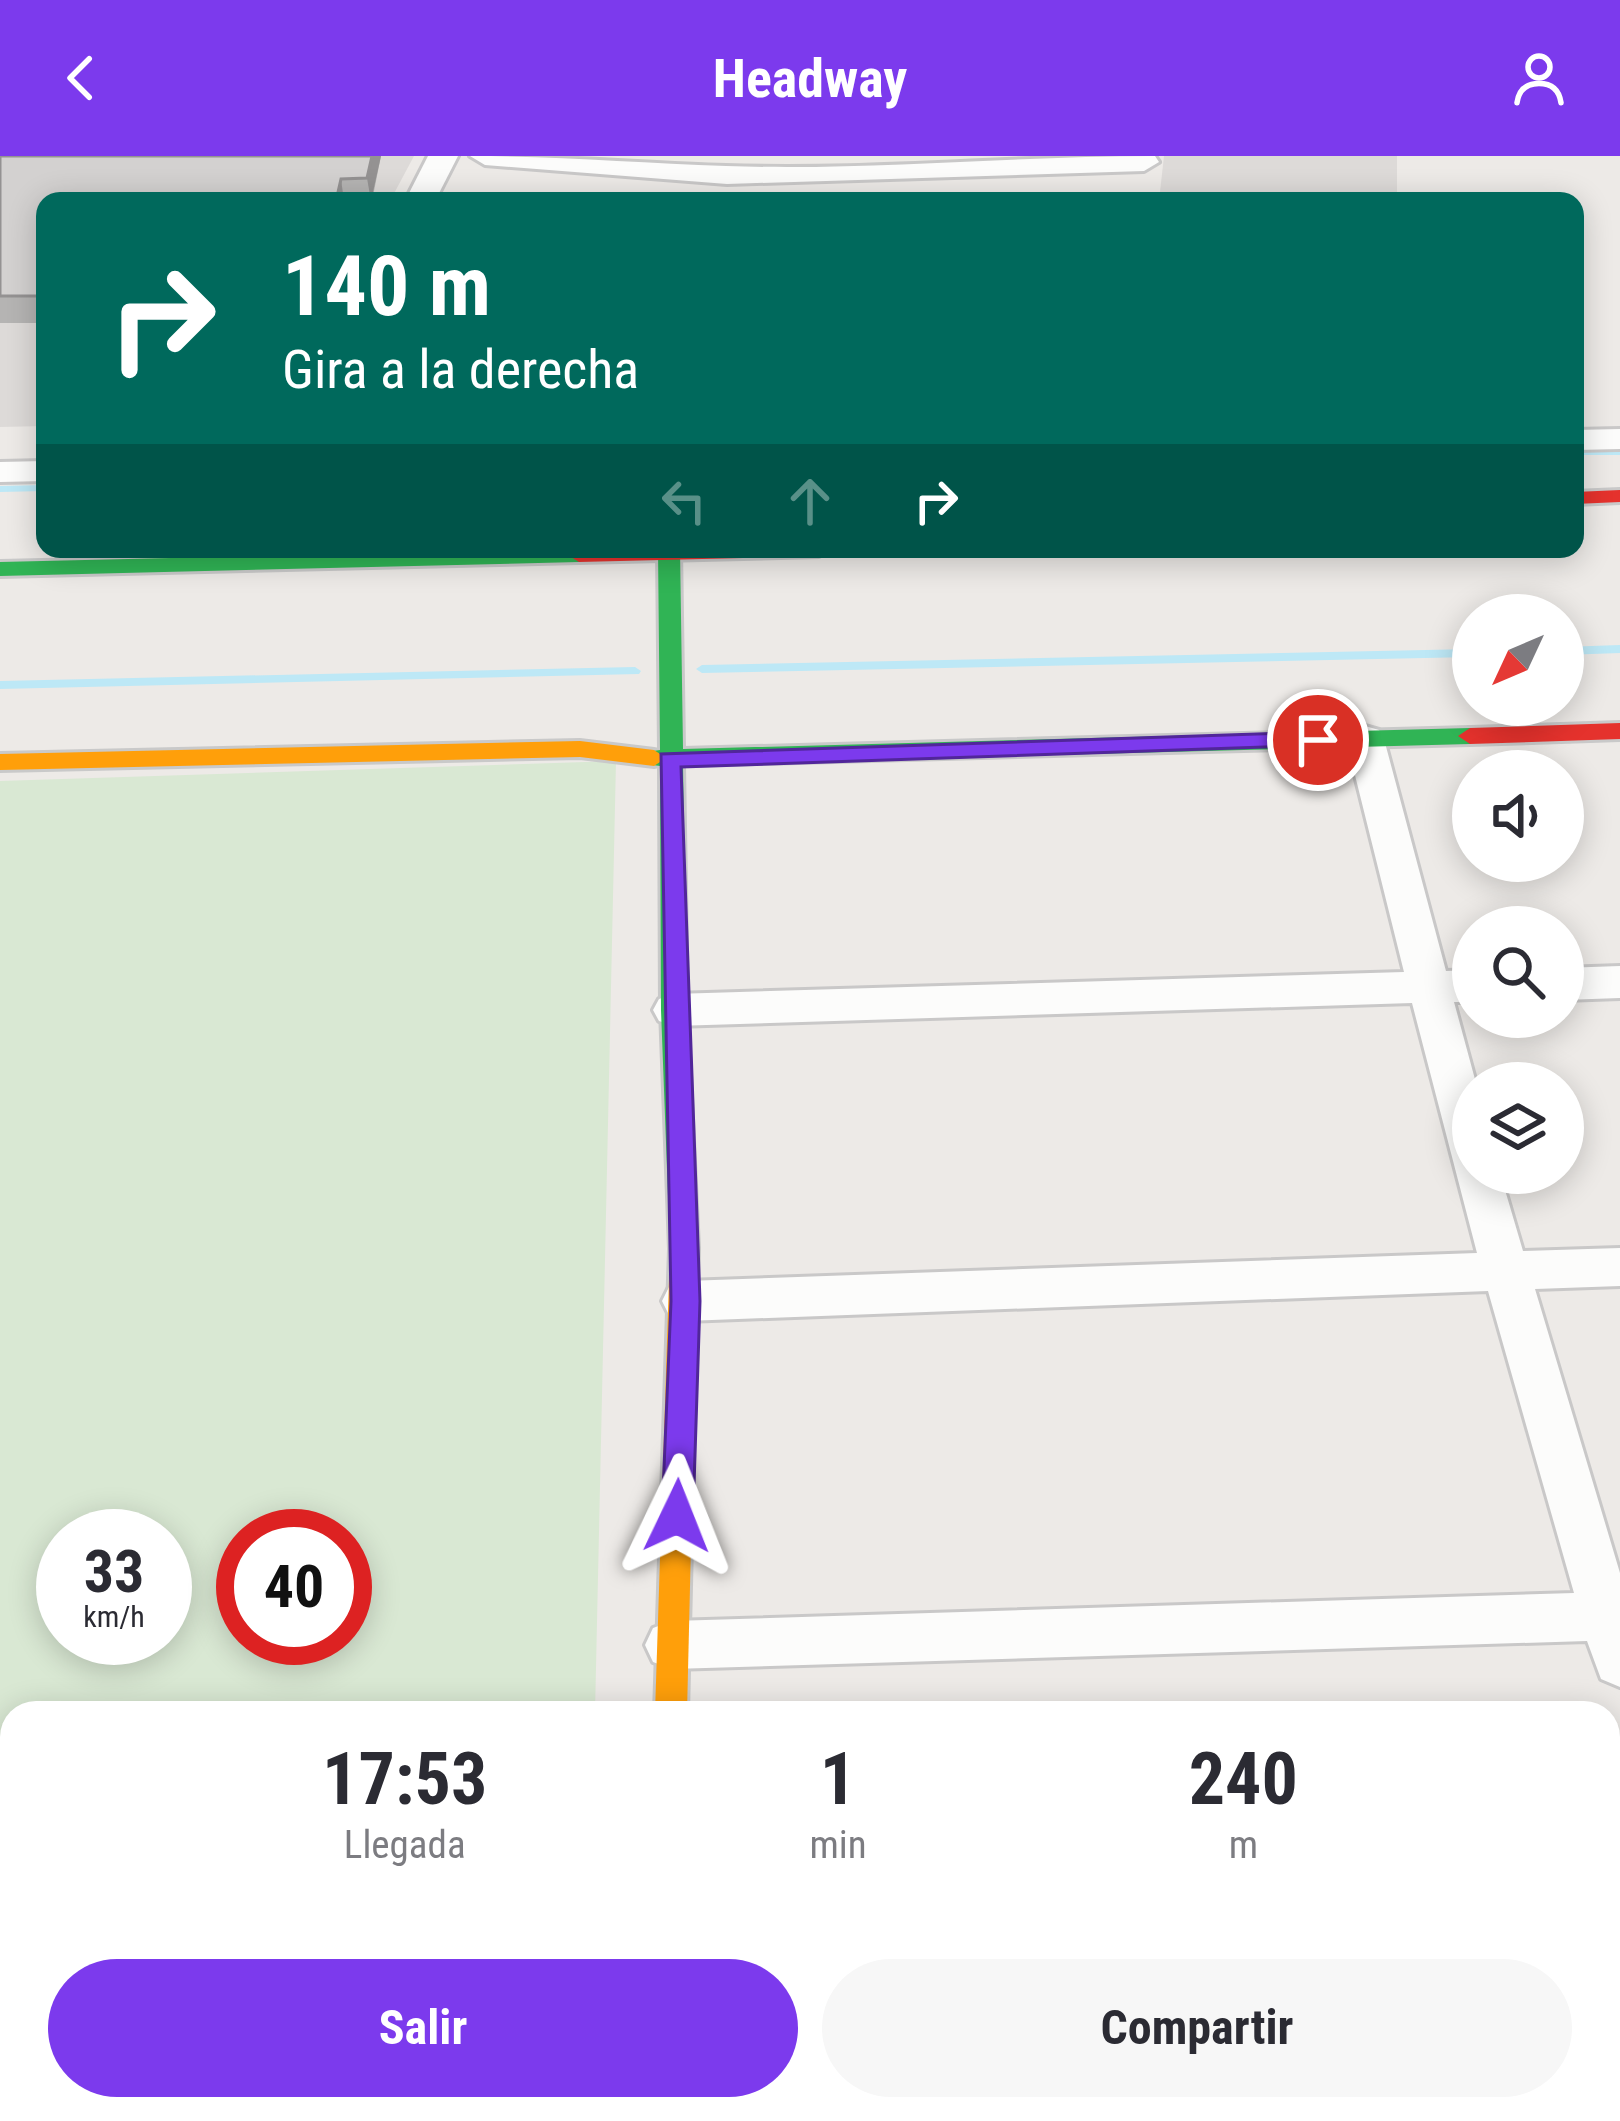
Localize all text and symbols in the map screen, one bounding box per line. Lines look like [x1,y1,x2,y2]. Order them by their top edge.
icon: back [48,45,114,111]
icon: person [1506,45,1572,111]
text: Headway [713,47,907,110]
text: 140 m [282,237,491,336]
icon: right [84,240,240,396]
text: Gira a la derecha [282,338,639,401]
icon: left [651,468,717,534]
icon: ahead [777,468,843,534]
icon: right [903,468,969,534]
north arrow [1452,594,1584,726]
map controls [1452,594,1584,1194]
pin [1267,689,1369,791]
icon: arrive [1285,707,1351,773]
button: sound [1452,750,1584,882]
button: search [1452,906,1584,1038]
button: layers [1452,1062,1584,1194]
position arrow [614,1453,740,1579]
speed limit sign: 40 [216,1509,372,1665]
text: 33 [84,1536,144,1607]
text: km/h [83,1599,145,1634]
text: 17:53 [322,1737,487,1822]
text: 1 [820,1737,856,1822]
text: 240 [1189,1737,1298,1822]
text: Llegada [344,1822,466,1868]
text: min [809,1822,867,1868]
text: m [1229,1822,1258,1868]
button: Salir [48,1959,798,2097]
button: Compartir [822,1959,1572,2097]

